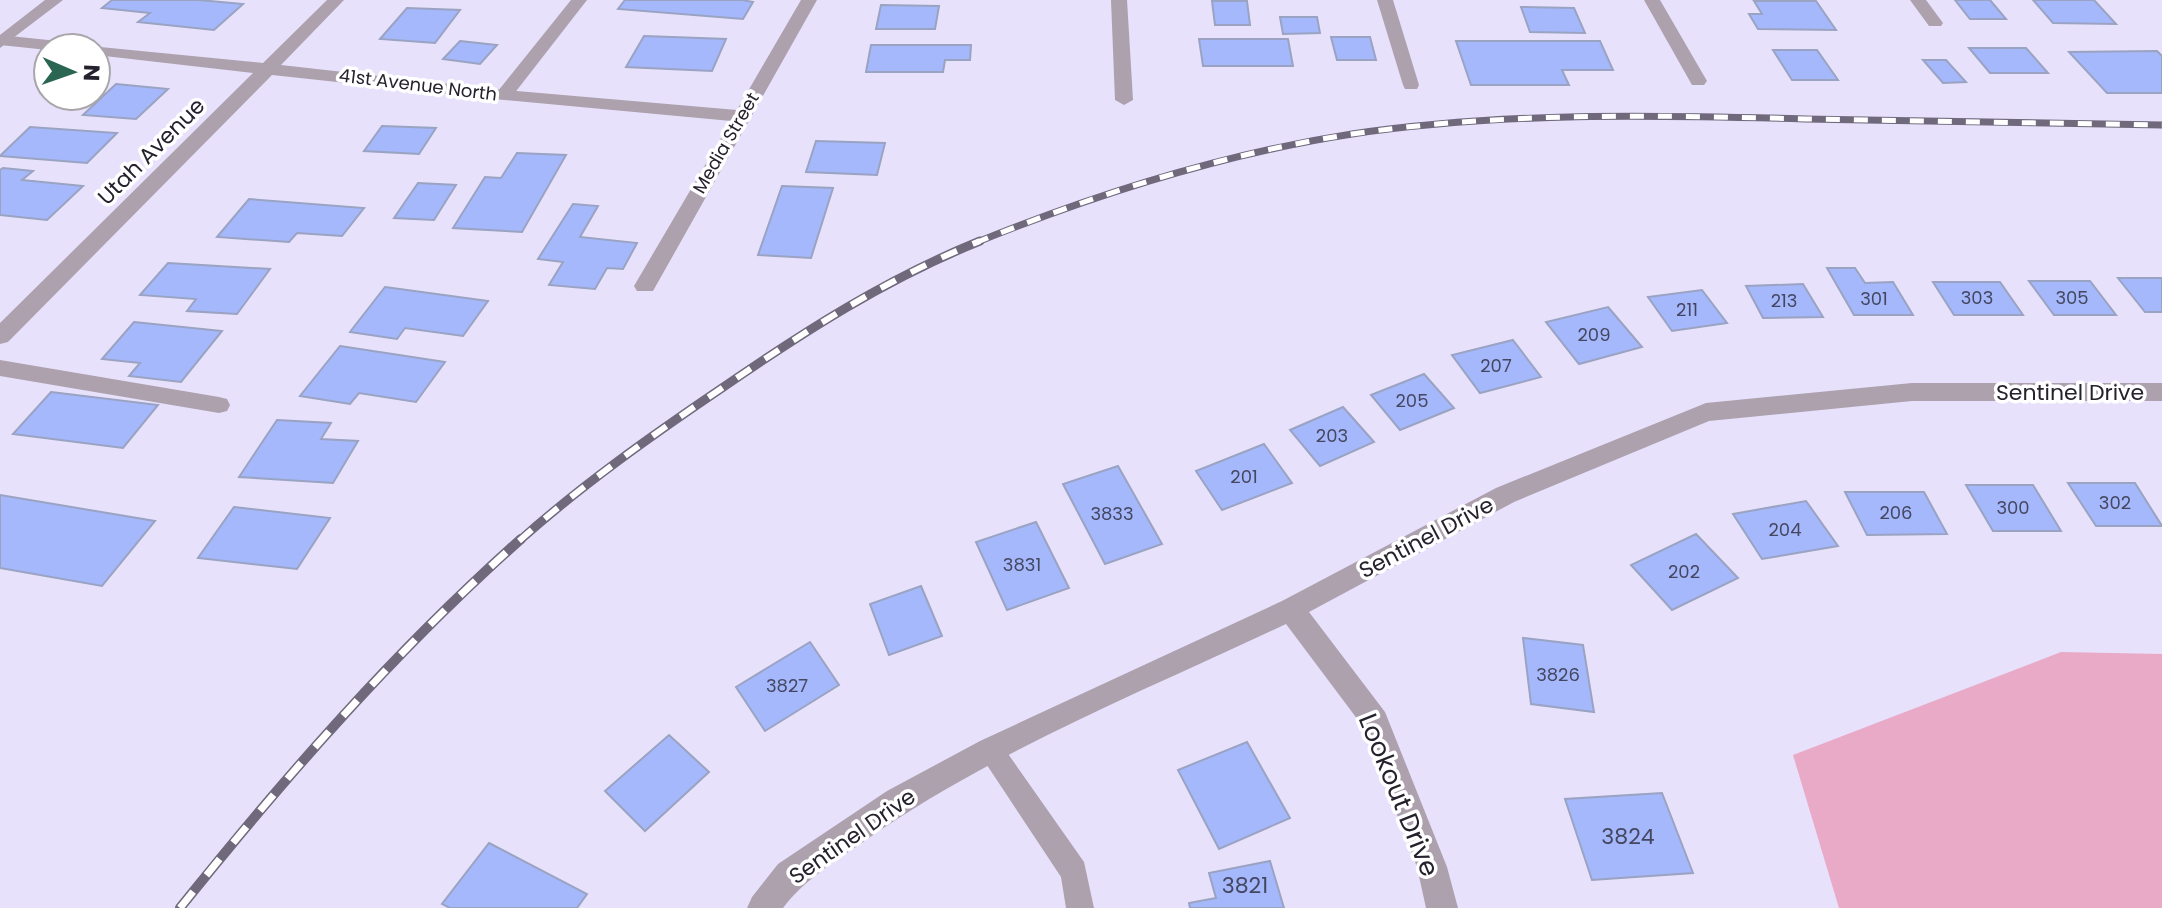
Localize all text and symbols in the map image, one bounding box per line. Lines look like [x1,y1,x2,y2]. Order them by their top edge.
north arrow [32,32,112,112]
street label: 41st Avenue North [338,62,499,107]
text: N [76,64,107,81]
street label: Media Street [687,88,765,198]
street label: Utah Avenue [91,91,212,212]
house number: 303 [1961,285,1993,310]
house number: 305 [2055,285,2089,310]
house number: 301 [1860,286,1888,311]
house number: 213 [1771,288,1797,313]
house number: 211 [1676,297,1698,322]
house number: 209 [1578,322,1611,347]
house number: 207 [1480,353,1512,378]
street label: Sentinel Drive [1996,377,2144,408]
house number: 205 [1396,388,1428,413]
house number: 203 [1316,423,1348,448]
house number: 201 [1230,464,1258,489]
street label: Sentinel Drive [1354,489,1499,586]
house number: 302 [2099,490,2131,515]
house number: 300 [1996,495,2030,520]
house number: 206 [1879,500,1913,525]
house number: 3833 [1090,501,1134,526]
house number: 204 [1769,517,1801,542]
house number: 3831 [1003,552,1041,577]
house number: 202 [1668,559,1700,584]
house number: 3826 [1536,662,1580,687]
house number: 3827 [766,673,808,698]
street label: Lookout Drive [1350,708,1448,882]
street label: Sentinel Drive [783,781,922,892]
house number: 3824 [1601,821,1655,852]
house number: 3821 [1222,870,1268,901]

